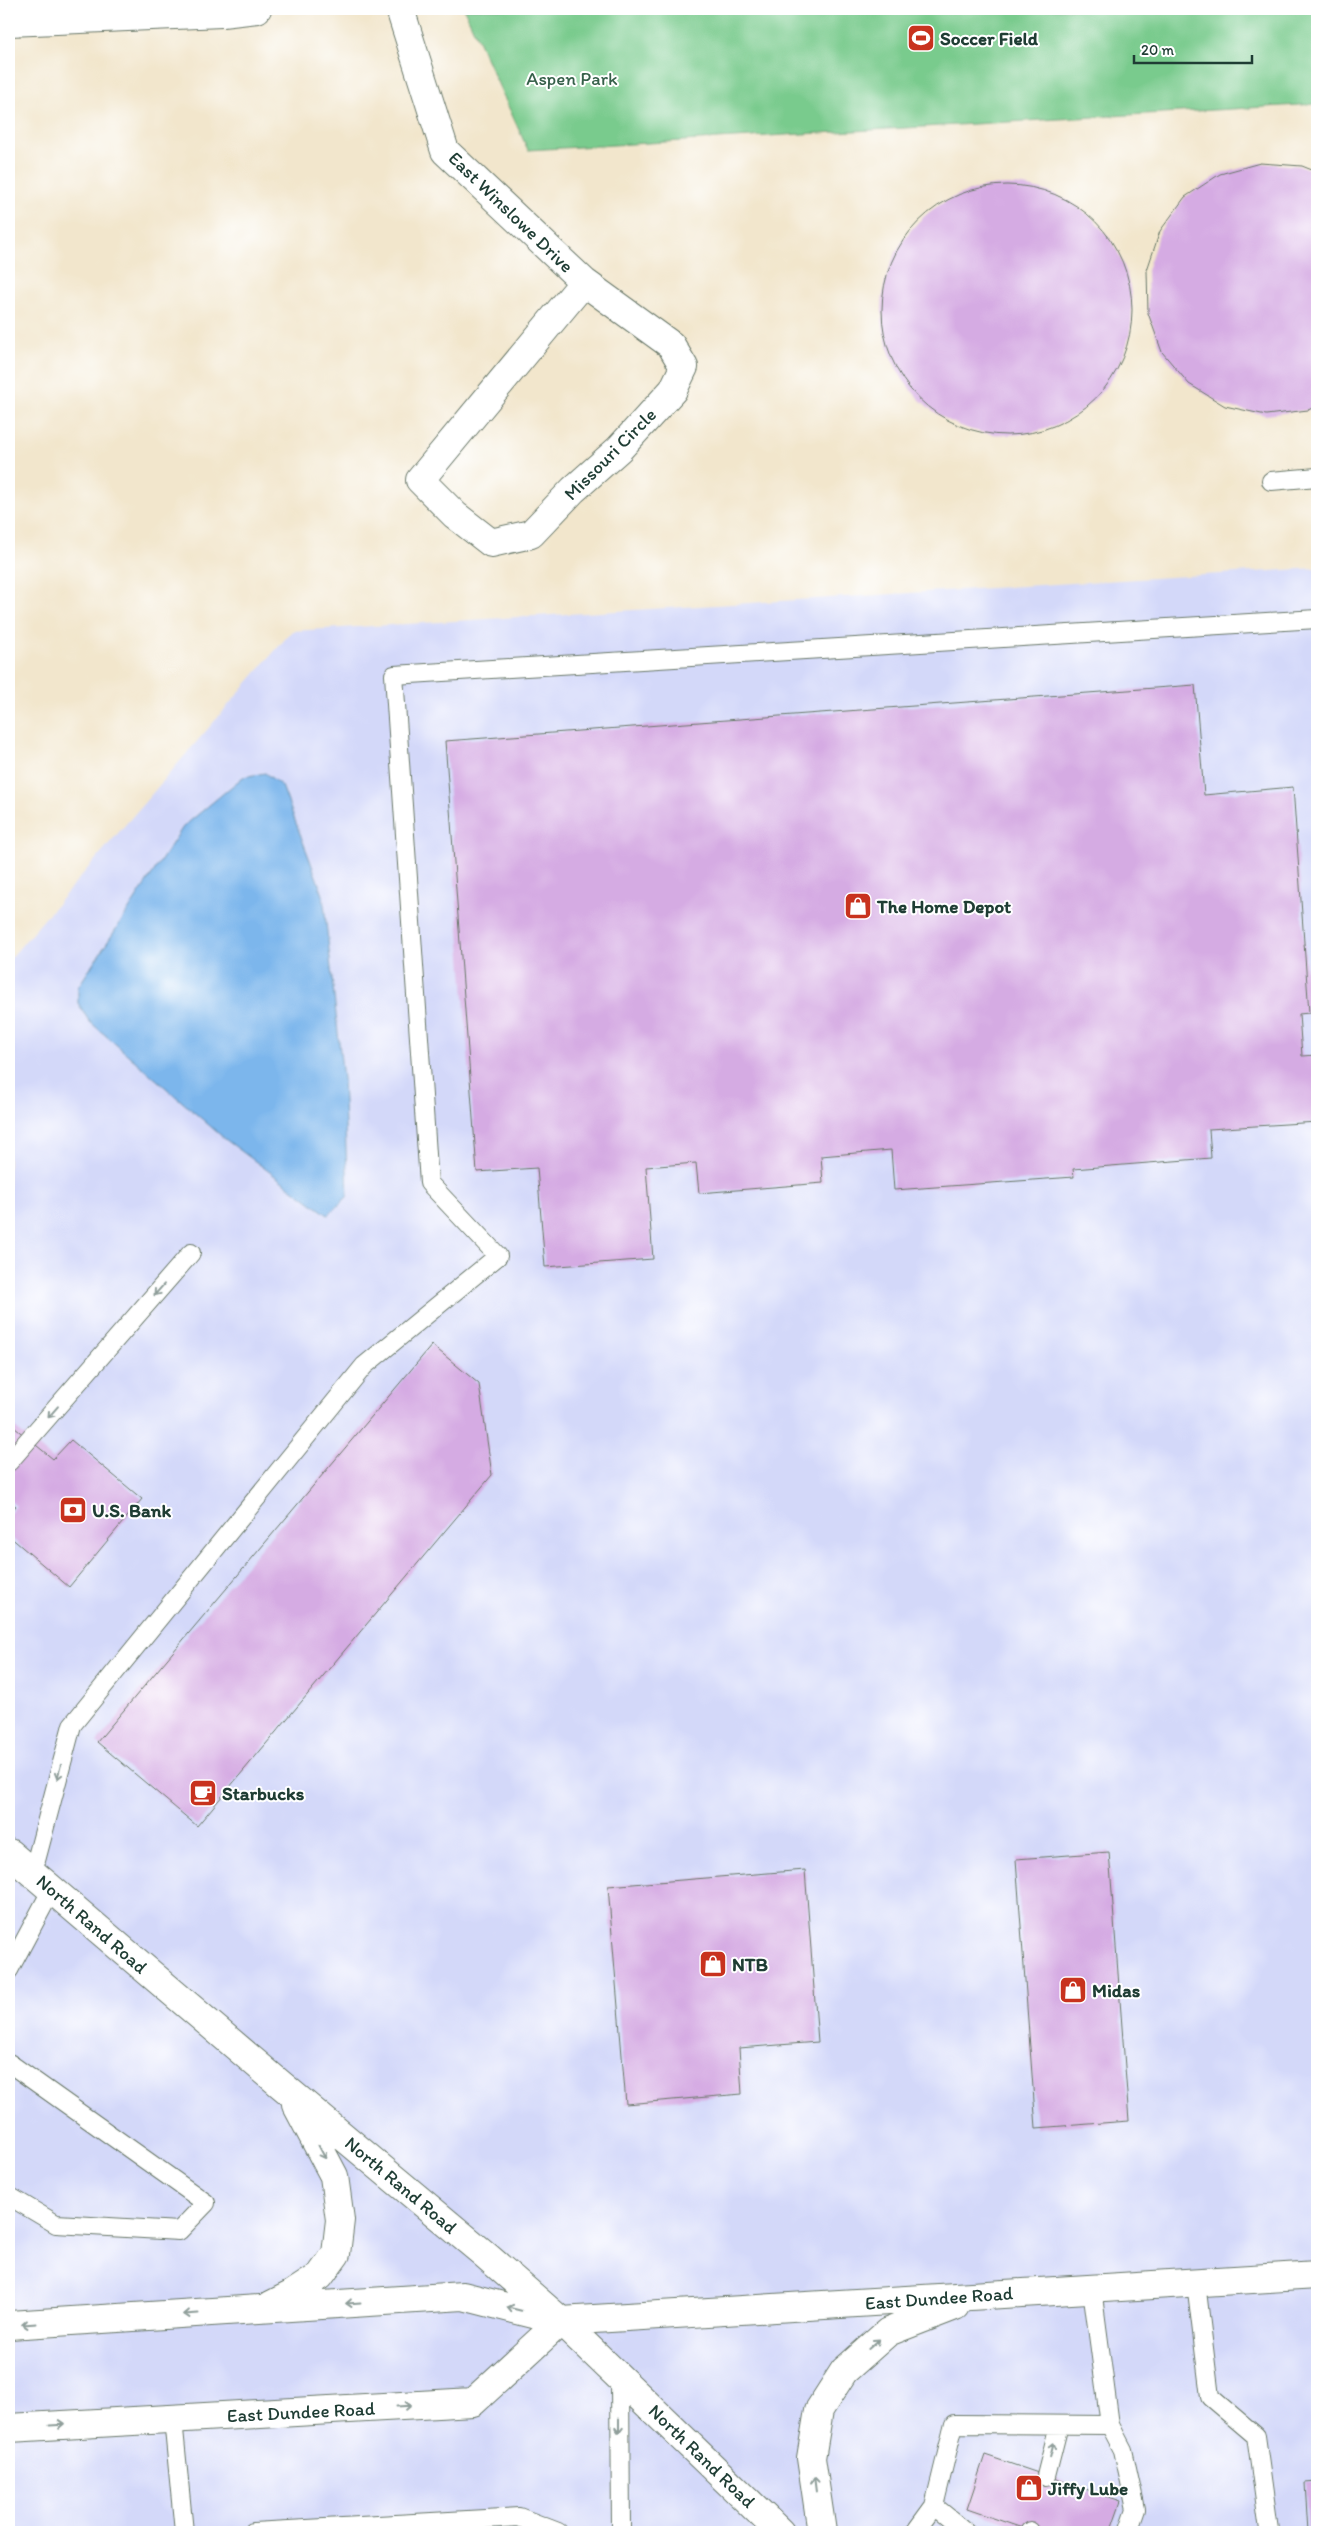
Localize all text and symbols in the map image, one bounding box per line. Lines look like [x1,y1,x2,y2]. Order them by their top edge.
sports icon: Soccer Field [906,23,936,53]
place label: Soccer Field [940,27,1039,50]
scale bar [1134,32,1251,64]
text: 20 m [1141,41,1175,59]
park label: Aspen Park [526,67,618,90]
street label: East Winslowe Drive [444,146,578,278]
street label: Missouri Circle [559,403,661,505]
shop icon: The Home Depot [843,891,873,921]
place label: The Home Depot [876,895,1011,918]
one-way arrow [154,1283,165,1296]
one-way arrow [47,1406,58,1419]
bank icon: U.S. Bank [58,1495,88,1525]
place label: U.S. Bank [92,1499,172,1522]
one-way arrow [54,1764,64,1780]
cafe icon: Starbucks [188,1778,218,1808]
place label: Starbucks [222,1782,305,1805]
street label: North Rand Road [32,1870,153,1979]
shop icon: NTB [698,1949,728,1979]
place label: NTB [732,1953,768,1976]
shop icon: Midas [1058,1975,1088,2005]
place label: Midas [1092,1979,1141,2002]
street label: North Rand Road [340,2131,462,2239]
one-way arrow [318,2144,327,2159]
street label: East Dundee Road [864,2281,1014,2315]
one-way arrow [346,2299,362,2308]
one-way arrow [507,2304,523,2314]
one-way arrow [184,2309,200,2318]
one-way arrow [21,2319,37,2329]
one-way arrow [868,2338,881,2349]
street label: East Dundee Road [226,2397,376,2427]
street label: North Rand Road [644,2399,761,2513]
one-way arrow [396,2402,412,2411]
one-way arrow [614,2418,624,2434]
one-way arrow [49,2421,65,2430]
one-way arrow [1048,2443,1057,2459]
shop icon: Jiffy Lube [1014,2473,1044,2503]
one-way arrow [810,2476,820,2492]
place label: Jiffy Lube [1047,2477,1128,2500]

